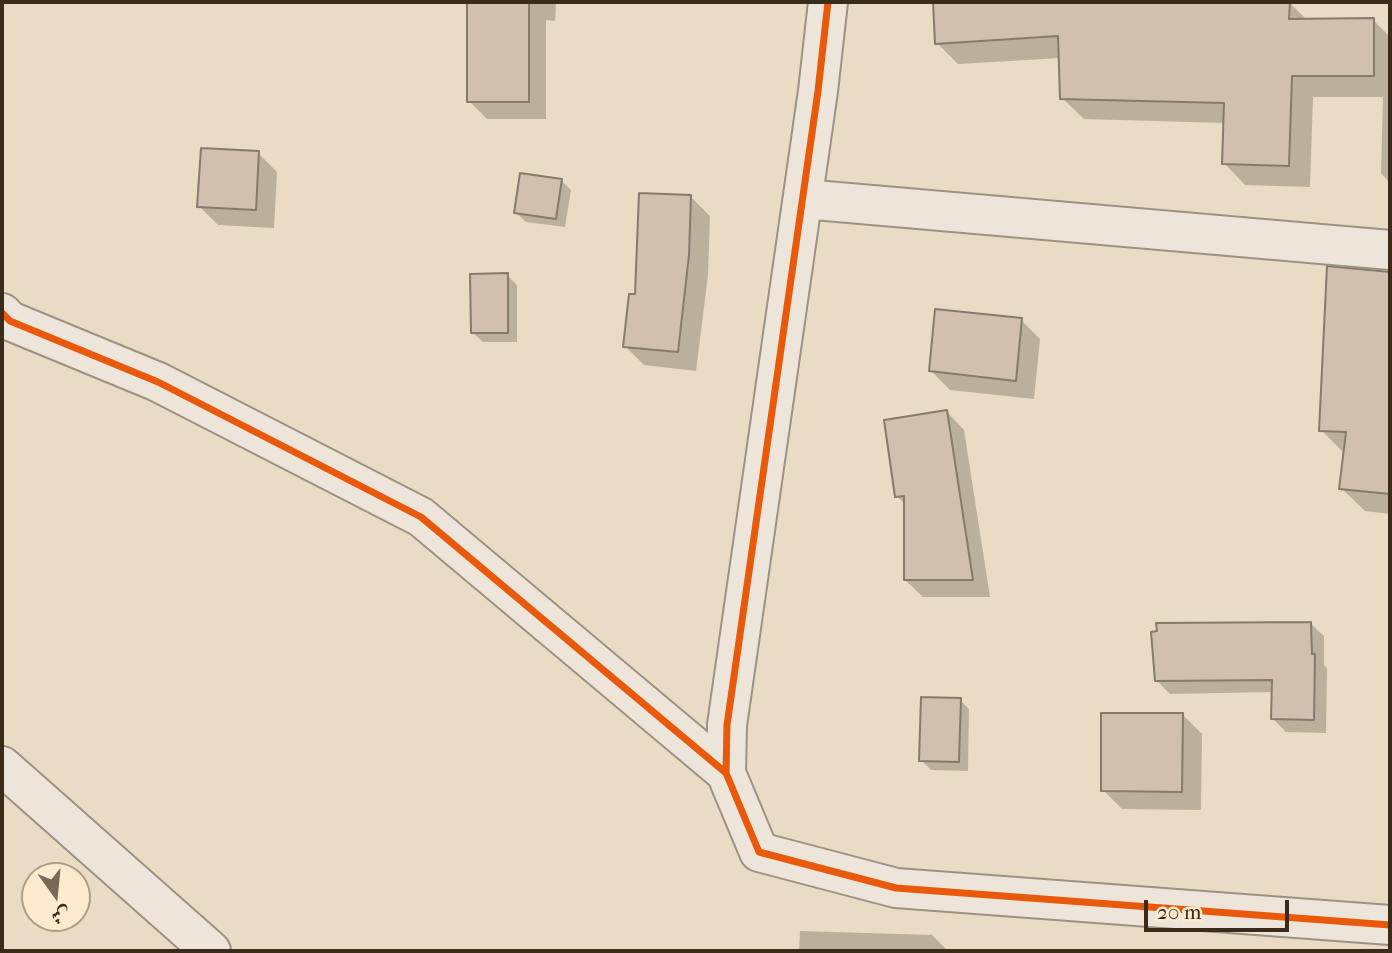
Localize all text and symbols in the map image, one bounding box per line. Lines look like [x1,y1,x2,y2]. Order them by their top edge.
north arrow [21,862,91,932]
scale bar [1147,886,1292,930]
text: 20 m [1157,900,1201,924]
text: ش [49,902,73,928]

